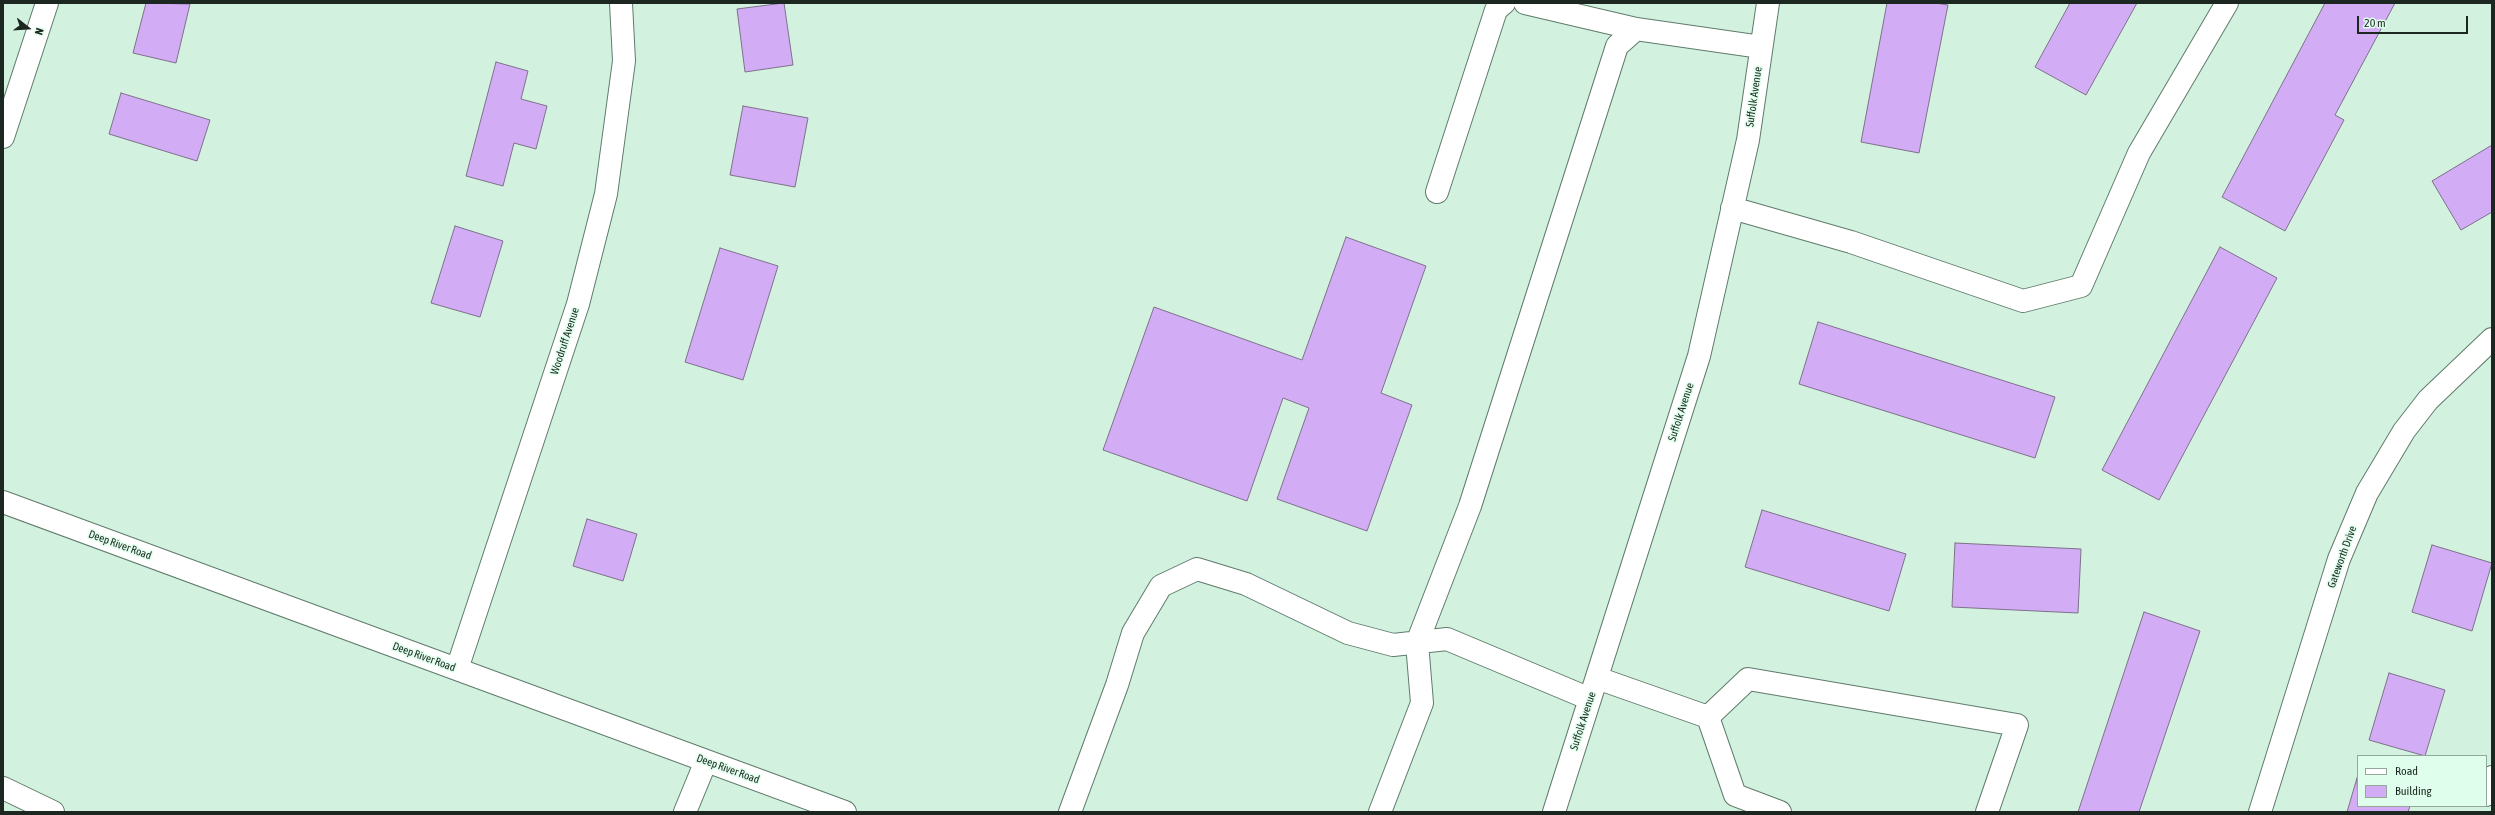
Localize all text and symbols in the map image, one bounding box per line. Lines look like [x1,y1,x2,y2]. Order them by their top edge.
north arrow [8,8,48,48]
scale bar [2359,8,2470,34]
text: 20 m [2364,16,2386,30]
text: N [33,27,46,36]
street label: Suffolk Avenue [1743,66,1765,128]
street label: Woodruff Avenue [548,306,582,376]
street label: Suffolk Avenue [1665,381,1697,443]
street label: Gateworth Drive [2325,524,2359,590]
street label: Deep River Road [87,528,153,562]
street label: Deep River Road [391,640,457,674]
street label: Suffolk Avenue [1567,690,1599,752]
street label: Deep River Road [695,752,761,786]
legend [2357,755,2487,807]
text: Road [2395,764,2418,778]
text: Building [2395,784,2432,798]

